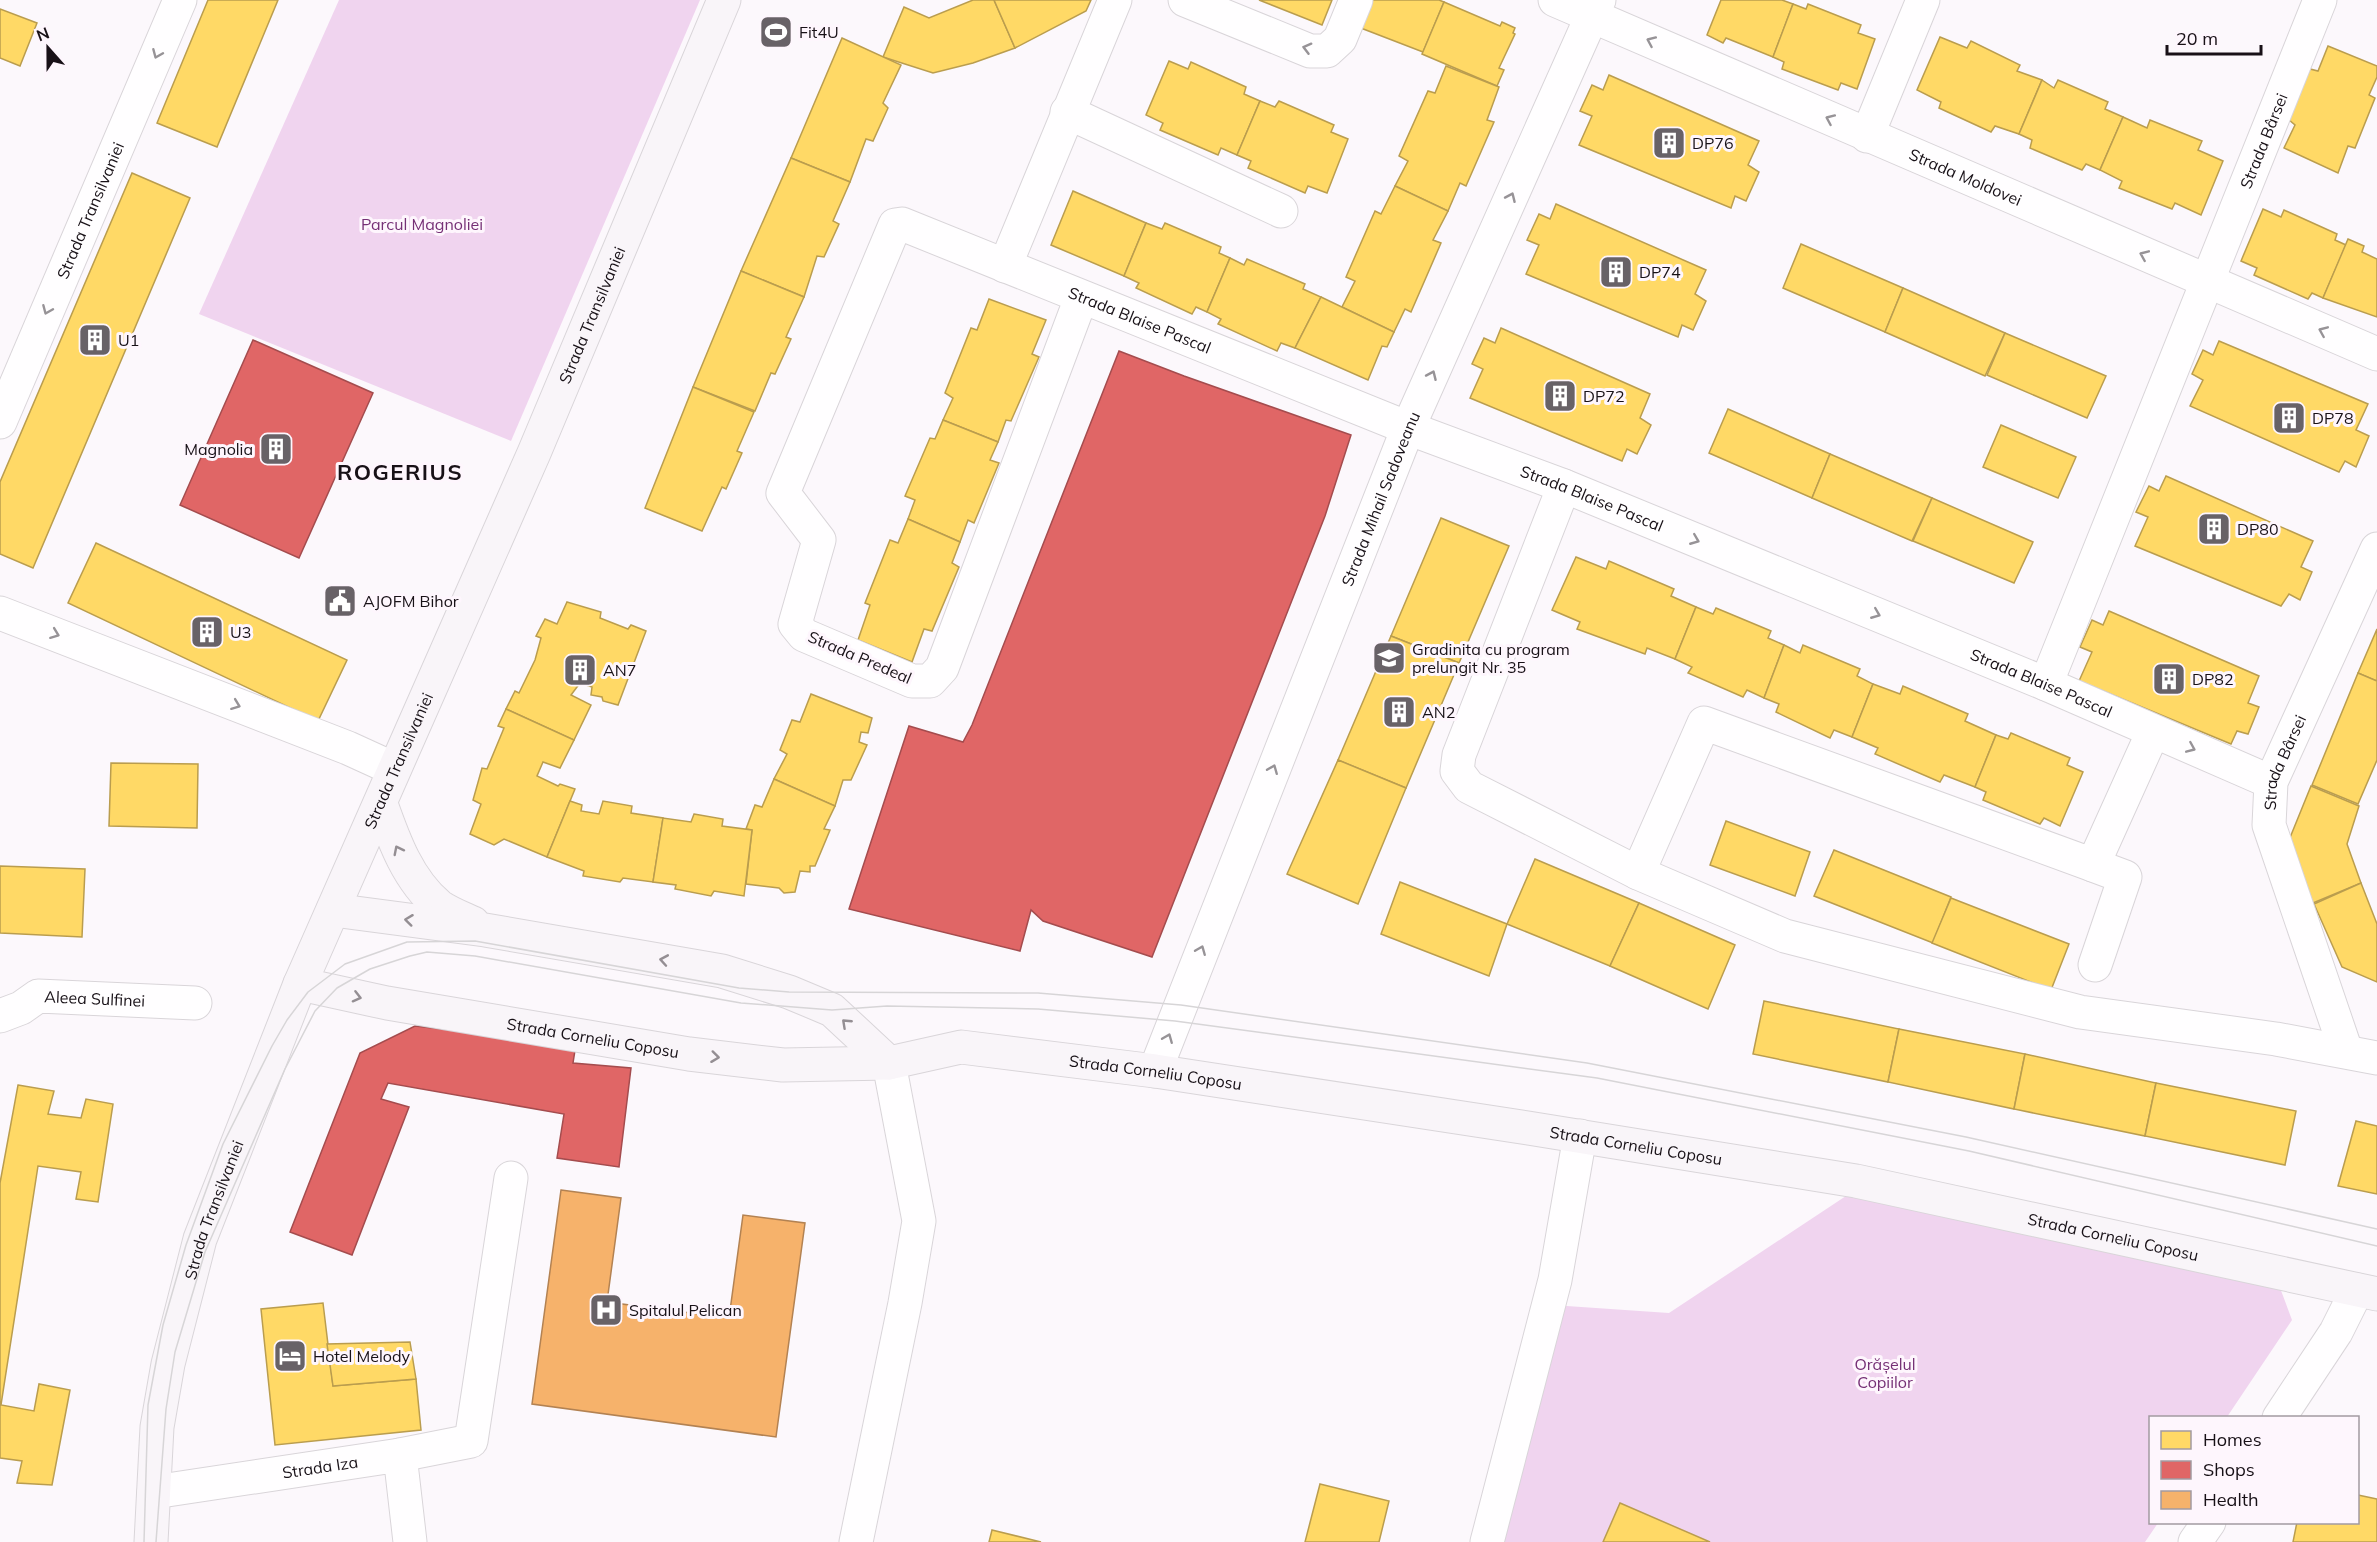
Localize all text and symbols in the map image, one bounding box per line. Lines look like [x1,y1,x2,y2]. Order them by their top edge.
sports icon: Fit4U [758,14,794,50]
north arrow [18,18,78,78]
scale bar [2167,18,2262,56]
text: N [33,22,52,45]
place label: Fit4U [799,22,839,42]
text: 20 m [2176,27,2218,50]
one-way arrow [1647,36,1658,48]
one-way arrow [1302,43,1313,55]
one-way arrow [152,47,164,58]
street label: Strada Bârsei [2235,90,2292,192]
one-way arrow [1825,115,1836,127]
building icon: DP76 [1651,125,1687,161]
place label: DP76 [1692,133,1734,153]
street label: Strada Transilvaniei [52,139,128,282]
street label: Strada Moldovei [1906,144,2025,210]
one-way arrow [1504,193,1516,204]
park label: Parcul Magnoliei [361,214,483,234]
street label: Strada Transilvaniei [554,243,629,387]
one-way arrow [2139,250,2150,262]
building icon: DP74 [1598,254,1634,290]
place label: DP74 [1639,262,1681,282]
street label: Strada Blaise Pascal [1065,282,1214,358]
one-way arrow [43,304,55,315]
building icon: U1 [77,322,113,358]
one-way arrow [2319,327,2330,339]
place label: U1 [118,330,139,350]
one-way arrow [1424,370,1436,381]
building icon: DP72 [1542,378,1578,414]
place label: DP72 [1583,386,1625,406]
building icon: DP78 [2271,400,2307,436]
street label: Strada Mihail Sadoveanu [1337,408,1424,589]
place label: DP78 [2312,408,2354,428]
building icon: Magnolia [258,431,294,467]
place label: Magnolia [184,439,253,459]
district label: ROGERIUS [337,458,463,486]
street label: Strada Blaise Pascal [1518,461,1666,536]
building icon: DP80 [2196,511,2232,547]
place label: DP80 [2237,519,2279,539]
one-way arrow [1689,533,1700,545]
public building icon: AJOFM Bihor [322,583,358,619]
place label: AJOFM Bihor [363,591,459,611]
one-way arrow [1869,607,1880,619]
building icon: U3 [189,614,225,650]
place label: U3 [230,622,251,642]
street label: Strada Predeal [805,626,915,688]
one-way arrow [48,627,59,639]
place label: Gradinita cu program prelungit Nr. 35 [1412,639,1570,677]
school or university icon: Gradinita cu program prelungit Nr. 35 [1371,640,1407,676]
street label: Strada Blaise Pascal [1967,644,2115,722]
building icon: AN7 [562,652,598,688]
place label: AN7 [603,660,636,680]
building icon: DP82 [2151,661,2187,697]
place label: DP82 [2192,669,2234,689]
street label: Strada Transilvaniei [360,690,437,832]
building icon: AN2 [1381,694,1417,730]
one-way arrow [231,697,241,710]
place label: AN2 [1422,702,1455,722]
street label: Strada Bârsei [2260,712,2310,811]
one-way arrow [2184,741,2195,753]
one-way arrow [1266,764,1278,775]
one-way arrow [394,845,406,856]
one-way arrow [405,914,414,926]
one-way arrow [1194,946,1207,956]
one-way arrow [659,955,669,967]
street label: Aleea Sulfinei [44,986,146,1011]
one-way arrow [351,990,362,1002]
street label: Strada Corneliu Coposu [505,1013,681,1062]
one-way arrow [842,1019,853,1030]
one-way arrow [1161,1033,1173,1044]
one-way arrow [710,1050,720,1063]
street label: Strada Corneliu Coposu [1068,1050,1243,1094]
street label: Strada Corneliu Coposu [1548,1122,1724,1169]
street label: Strada Transilvaniei [180,1137,248,1282]
street label: Strada Corneliu Coposu [2026,1209,2200,1265]
hospital icon: Spitalul Pelican [588,1292,624,1328]
place label: Spitalul Pelican [629,1300,742,1320]
hotel icon: Hotel Melody [272,1338,308,1374]
place label: Hotel Melody [313,1346,410,1366]
park label: Orășelul Copiilor [1854,1354,1916,1392]
legend [2149,1416,2359,1524]
text: Homes [2203,1428,2262,1451]
street label: Strada Iza [281,1451,359,1483]
text: Shops [2203,1458,2255,1481]
text: Health [2203,1488,2259,1511]

